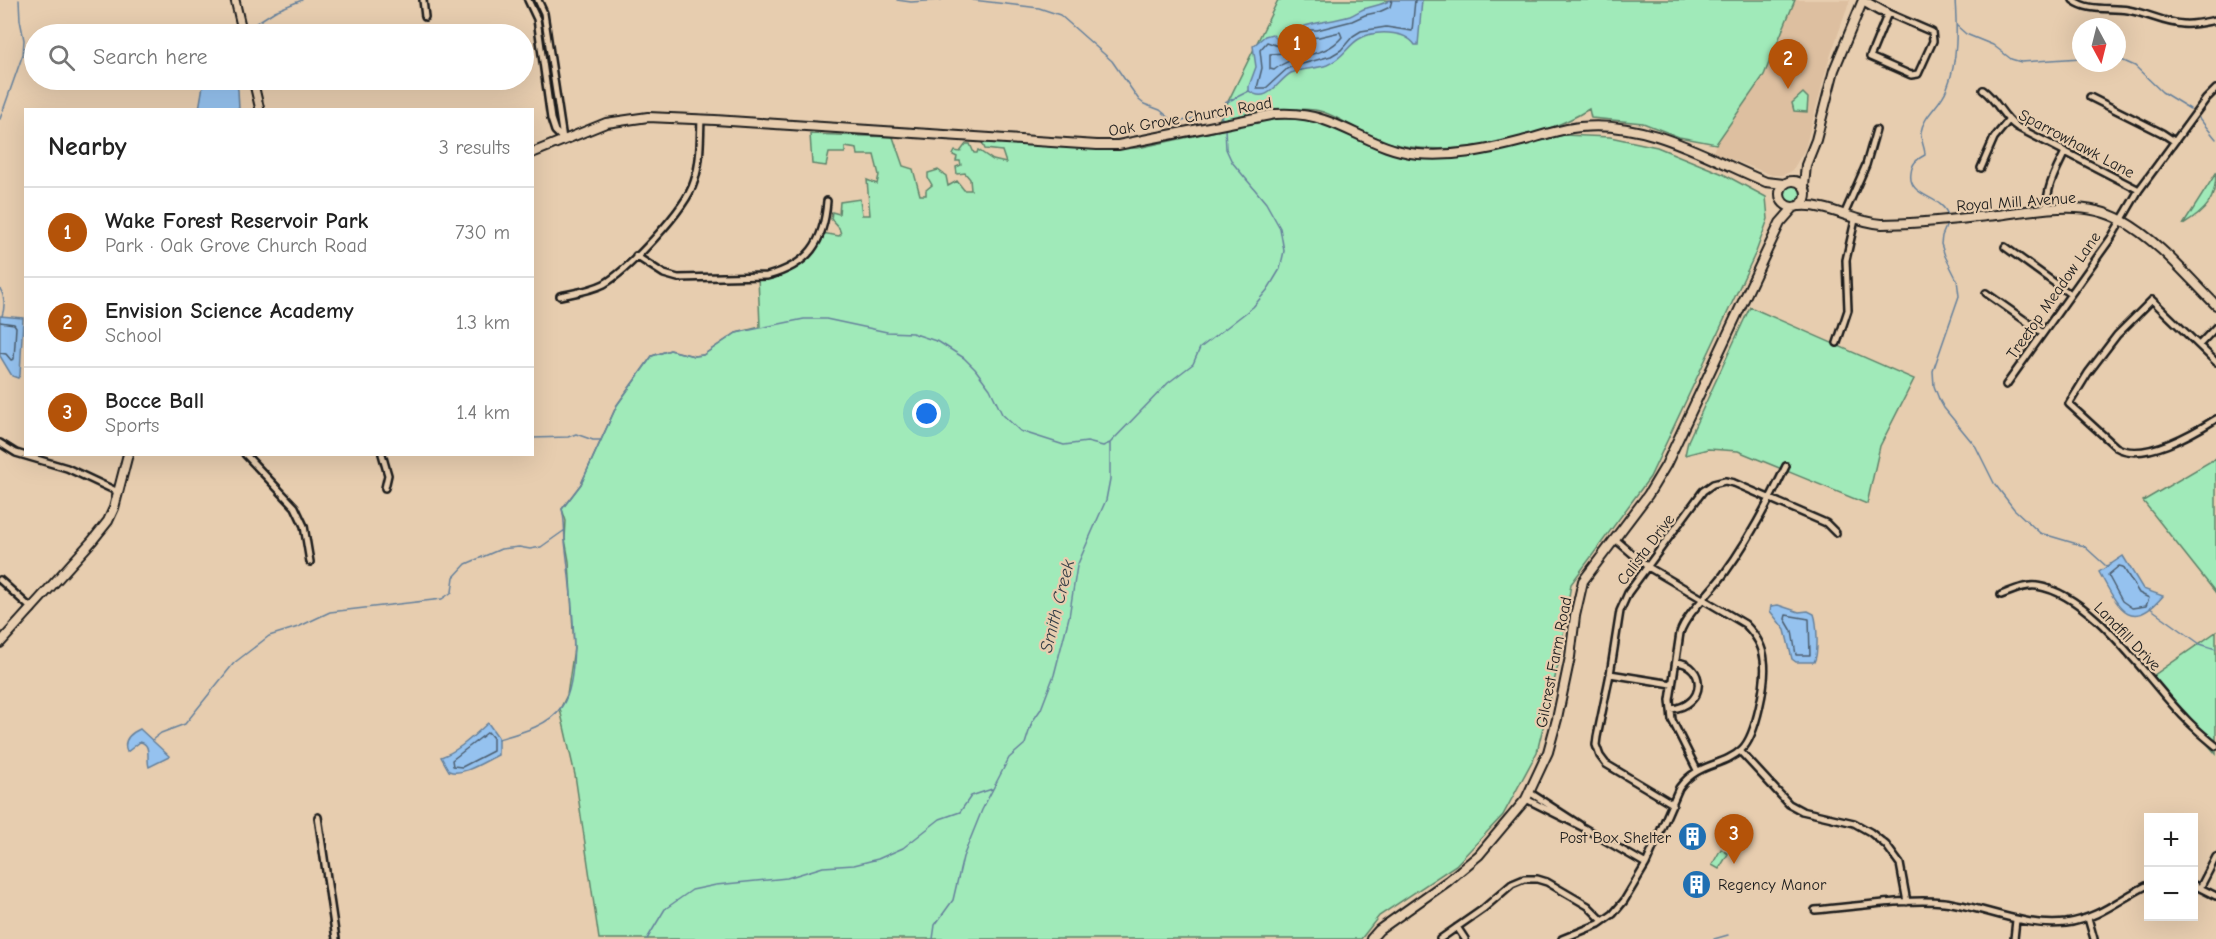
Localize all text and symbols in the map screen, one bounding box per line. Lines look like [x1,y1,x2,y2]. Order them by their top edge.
north arrow [2072,18,2126,72]
search box [24,24,534,90]
pin: 1 [1278,25,1316,74]
pin: 2 [1768,40,1808,89]
icon: search [45,41,78,74]
text: Search here [93,44,208,70]
street label: Oak Grove Church Road [1107,94,1273,140]
street label: Sparrowhawk Lane [2016,106,2137,182]
text: Nearby [48,132,127,162]
text: 3 results [439,136,510,159]
street label: Royal Mill Avenue [1956,189,2076,215]
text: Wake Forest Reservoir Park [105,208,368,234]
text: 1 [64,221,71,244]
text: 730 m [455,221,510,244]
street label: Treetop Meadow Lane [2003,229,2105,363]
text: Park · Oak Grove Church Road [105,234,367,257]
text: Envision Science Academy [105,298,354,324]
text: 2 [63,311,72,334]
text: 1.3 km [456,311,510,334]
text: School [105,324,162,347]
text: Bocce Ball [105,388,204,414]
your location [912,399,941,428]
text: 3 [63,401,72,424]
text: 1.4 km [456,401,510,424]
text: Sports [105,414,159,437]
street label: Calista Drive [1613,511,1678,589]
water label: Smith Creek [1036,557,1079,655]
street label: Gilcrest Farm Road [1532,595,1576,729]
street label: Landfill Drive [2090,599,2164,675]
map controls [2144,813,2198,921]
button: + [2144,813,2198,867]
pin: 3 [1714,814,1754,864]
building icon: Post Box Shelter [1676,821,1708,853]
place label: Post Box Shelter [1559,829,1672,847]
button: − [2144,867,2198,921]
building icon: Regency Manor [1681,868,1713,900]
place label: Regency Manor [1718,876,1827,894]

